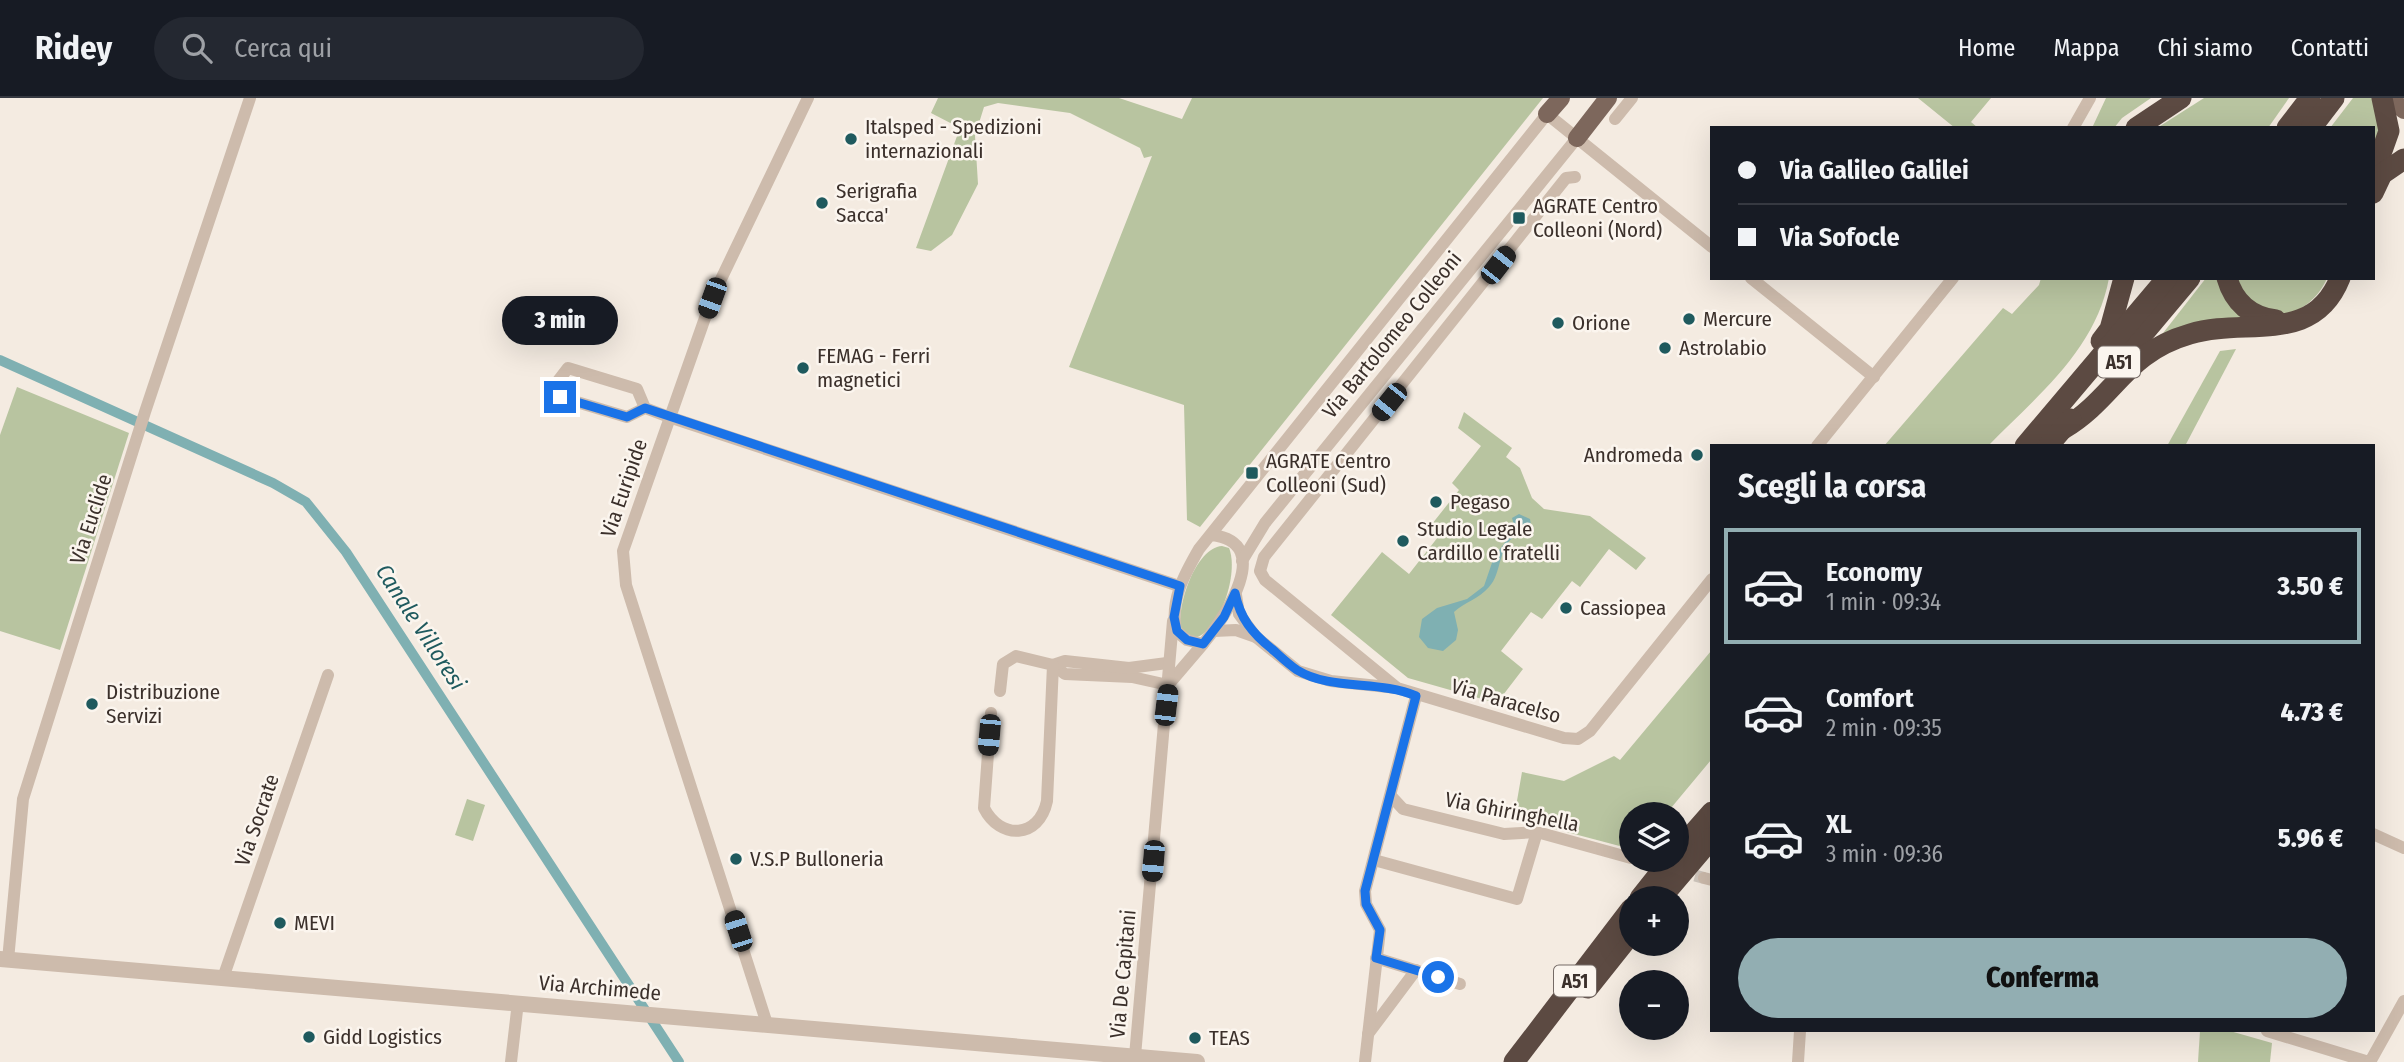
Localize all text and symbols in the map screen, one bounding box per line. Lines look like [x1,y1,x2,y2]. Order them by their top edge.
search box [154,17,644,80]
text: Ridey [35,28,112,68]
icon: search [178,29,216,67]
text: Cerca qui [234,33,332,64]
text: Home [1958,34,2015,62]
text: Mappa [2053,34,2119,62]
text: Chi siamo [2157,34,2253,62]
text: Contatti [2291,34,2369,62]
place label: Italsped - Spedizioni internazionali [865,114,1042,164]
marker: Italsped - Spedizioni internazionali [843,131,859,147]
text: Via Galileo Galilei [1780,155,1969,186]
place label: Serigrafia Sacca' [836,178,918,228]
place label: AGRATE Centro Colleoni (Nord) [1533,193,1662,243]
marker: Serigrafia Sacca' [814,195,830,211]
marker: AGRATE Centro Colleoni (Nord) [1511,210,1527,226]
text: Via Sofocle [1780,222,1900,253]
car [1477,242,1520,288]
street label: Via Bartolomeo Colleoni [1317,246,1467,424]
car [695,275,730,321]
callout: 3 min [502,296,618,344]
text: 3 min [534,306,586,334]
place label: Mercure [1703,306,1772,332]
place label: Orione [1572,310,1630,336]
marker: Mercure [1681,311,1697,327]
marker: Orione [1550,315,1566,331]
place label: Astrolabio [1679,335,1767,361]
marker: Astrolabio [1657,340,1673,356]
place label: FEMAG - Ferri magnetici [817,343,930,393]
road number: A51 [2098,346,2140,378]
marker: FEMAG - Ferri magnetici [795,360,811,376]
car [1368,379,1411,425]
route end [544,381,576,413]
street label: Via Euripide [595,435,653,541]
place label: Andromeda [1584,442,1683,468]
marker: Andromeda [1689,447,1705,463]
place label: AGRATE Centro Colleoni (Sud) [1266,448,1391,498]
marker: AGRATE Centro Colleoni (Sud) [1244,465,1260,481]
text: Scegli la corsa [1738,467,1926,505]
street label: Via Euclide [64,471,118,567]
place label: Pegaso [1450,489,1510,515]
marker: Pegaso [1428,494,1444,510]
place label: Studio Legale Cardillo e fratelli [1417,516,1560,566]
marker: Studio Legale Cardillo e fratelli [1395,533,1411,549]
icon: car [1742,555,1805,618]
text: Economy [1826,557,1922,588]
water label: Canale Villoresi [370,559,472,695]
text: 3.50 € [2278,571,2343,602]
text: 1 min · 09:34 [1826,588,1941,616]
place label: Cassiopea [1580,595,1666,621]
marker: Cassiopea [1558,600,1574,616]
street label: Via Paracelso [1448,673,1564,729]
place label: Distribuzione Servizi [106,679,220,729]
icon: car [1742,681,1805,744]
car [1154,683,1179,727]
text: Comfort [1826,683,1914,714]
marker: Distribuzione Servizi [84,696,100,712]
text: 4.73 € [2280,697,2343,728]
car [977,713,1002,757]
text: 2 min · 09:35 [1826,714,1942,742]
street label: Via Socrate [229,771,285,869]
street label: Via Ghiringhella [1443,786,1581,838]
map controls [1619,802,1689,1040]
button: layers [1619,802,1689,872]
icon: car [1742,807,1805,870]
text: XL [1826,809,1852,840]
text: 5.96 € [2278,823,2343,854]
car [1141,839,1166,883]
text: 3 min · 09:36 [1826,840,1943,868]
place label: V.S.P Bulloneria [750,846,884,872]
marker: V.S.P Bulloneria [728,851,744,867]
button: + [1619,886,1689,956]
car [722,908,755,954]
street label: Via De Capitani [1104,908,1142,1040]
place label: MEVI [294,910,335,936]
marker: MEVI [272,915,288,931]
button: Conferma [1738,938,2347,1018]
route start [1422,961,1454,993]
road number: A51 [1554,966,1596,996]
street label: Via Archimede [538,970,662,1006]
button: − [1619,970,1689,1040]
place label: Gidd Logistics [323,1024,442,1050]
place label: TEAS [1209,1025,1250,1051]
marker: Gidd Logistics [301,1029,317,1045]
marker: TEAS [1187,1030,1203,1046]

